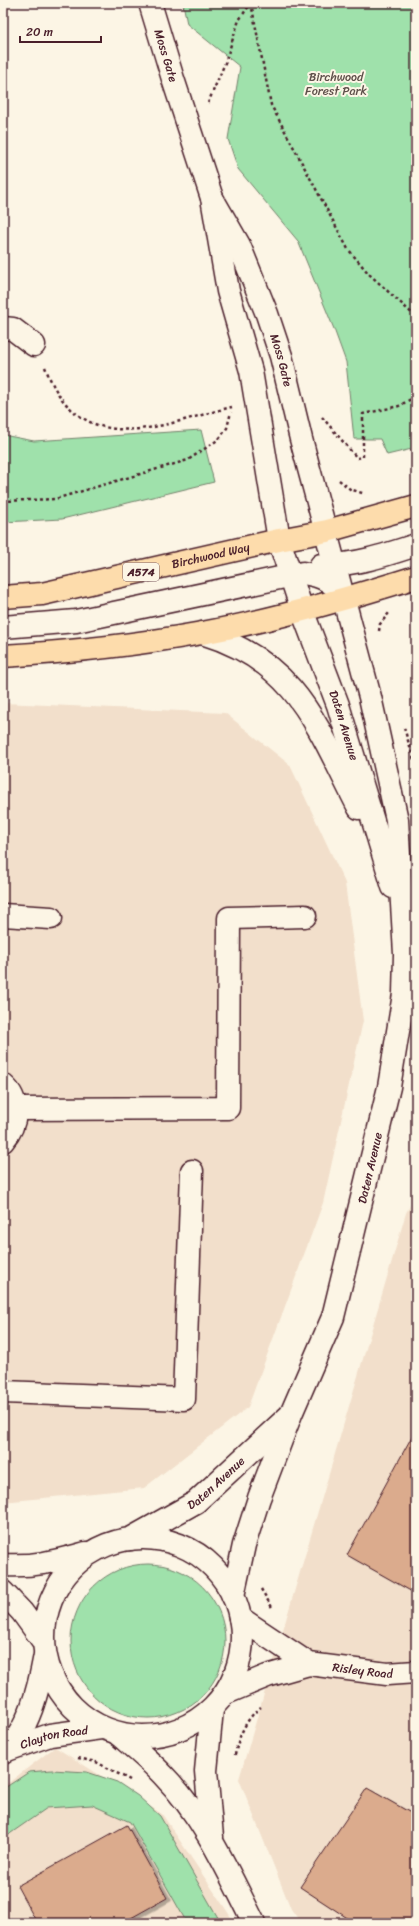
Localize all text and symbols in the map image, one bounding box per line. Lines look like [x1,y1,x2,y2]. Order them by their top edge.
scale bar [20,18,101,44]
text: 20 m [26,21,53,43]
street label: Moss Gate [148,26,184,85]
park label: Birchwood Forest Park [305,66,368,102]
street label: Moss Gate [263,331,299,389]
street label: Birchwood Way [169,536,253,575]
road number: A574 [123,563,159,581]
street label: Daten Avenue [322,687,365,763]
street label: Daten Avenue [351,1130,389,1206]
street label: Daten Avenue [183,1451,250,1516]
street label: Risley Road [331,1656,395,1685]
street label: Clayton Road [17,1719,90,1756]

